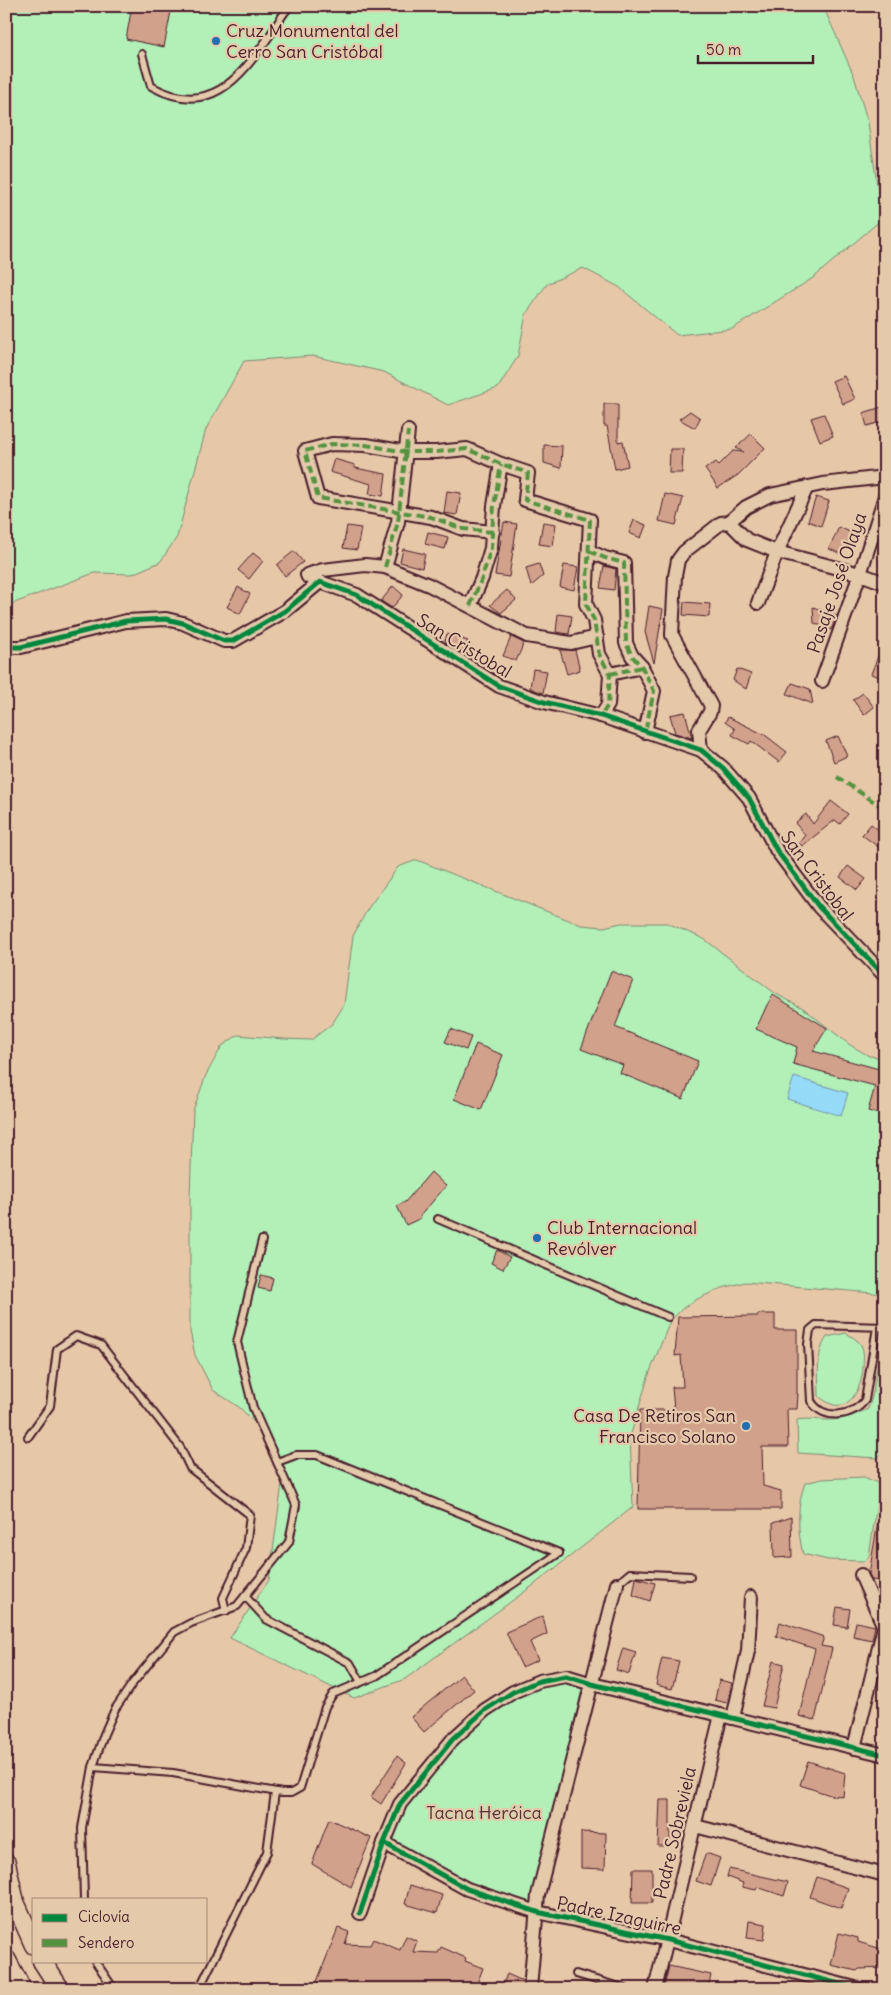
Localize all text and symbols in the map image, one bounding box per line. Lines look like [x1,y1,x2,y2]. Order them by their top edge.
place label: Cruz Monumental del Cerro San Cristóbal [226,19,399,63]
scale bar [698,32,814,64]
marker: Cruz Monumental del Cerro San Cristóbal [210,35,222,47]
text: 50 m [706,40,741,59]
street label: Pasaje José Olaya [802,510,871,656]
street label: San Cristobal [413,608,516,683]
street label: San Cristobal [776,826,859,925]
place label: Club Internacional Revólver [547,1216,697,1260]
marker: Club Internacional Revólver [531,1232,543,1244]
place label: Casa De Retiros San Francisco Solano [573,1404,736,1448]
marker: Casa De Retiros San Francisco Solano [740,1420,752,1432]
street label: Padre Sobreviela [648,1764,701,1901]
park label: Tacna Heróica [426,1801,542,1824]
street label: Padre Izaguirre [555,1891,684,1940]
legend [32,1898,208,1962]
text: Ciclovía [78,1907,130,1926]
text: Sendero [78,1933,134,1952]

